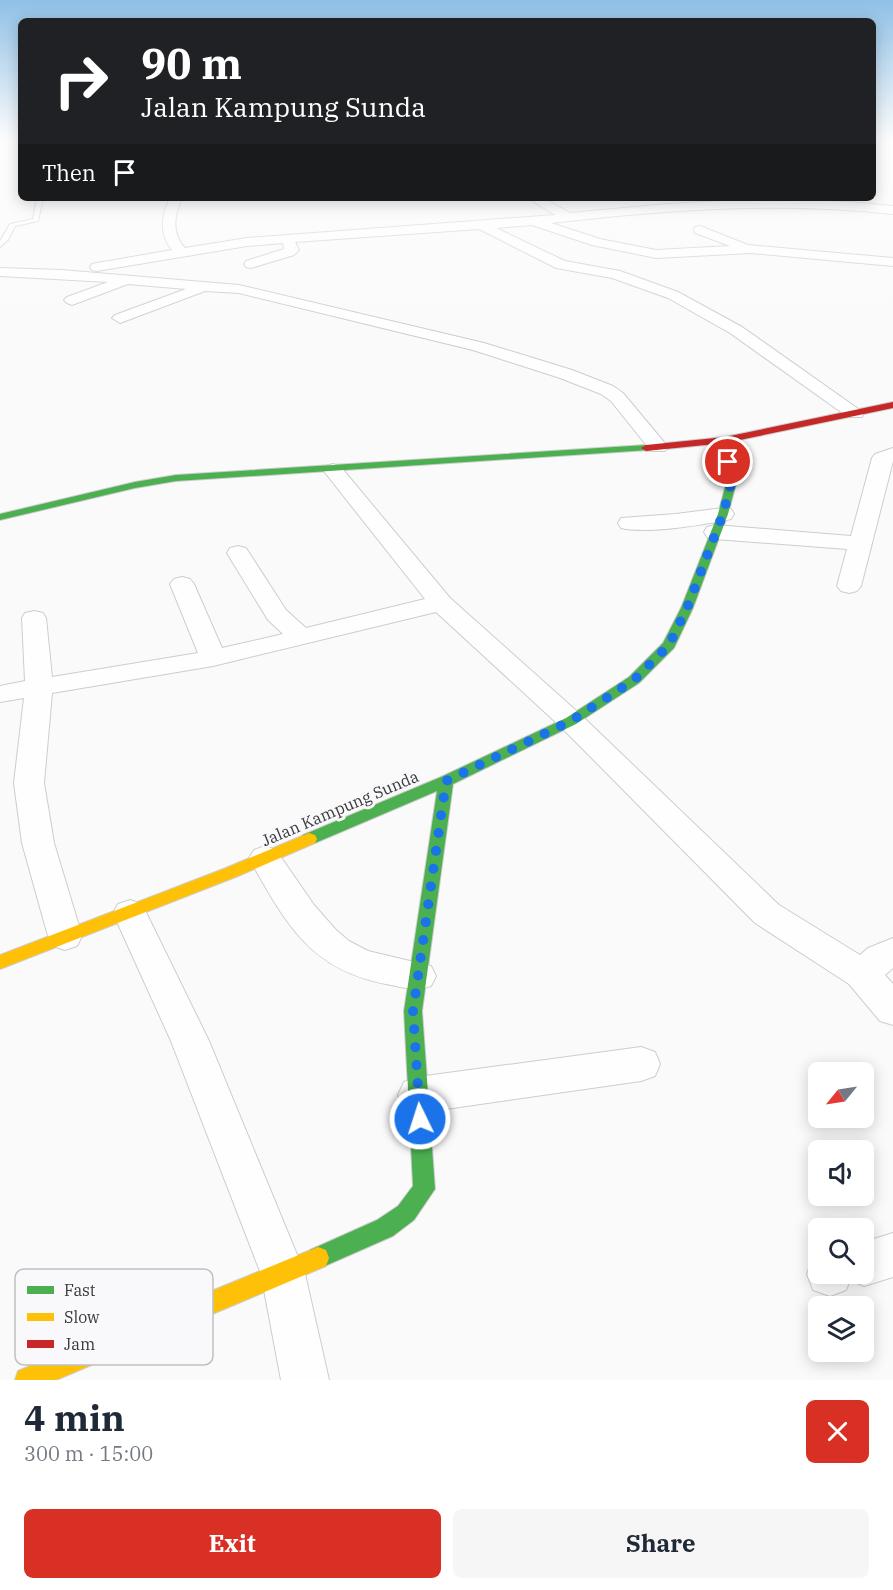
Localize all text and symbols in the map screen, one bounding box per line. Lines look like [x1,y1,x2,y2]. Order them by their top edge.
text: 90 m [141,36,242,91]
icon: right [42,42,120,120]
text: Jalan Kampung Sunda [141,89,426,124]
icon: arrive [108,156,141,189]
text: Then [42,158,96,187]
pin [702,436,753,487]
icon: arrive [711,445,744,478]
street label: Jalan Kampung Sunda [258,766,422,850]
north arrow [808,1062,874,1128]
map controls [808,1062,874,1362]
position arrow [388,1087,452,1151]
button: sound [808,1140,874,1206]
button: search [808,1218,874,1284]
legend [15,1269,213,1365]
text: Fast [64,1280,96,1300]
button: layers [808,1296,874,1362]
text: Slow [64,1307,100,1327]
text: Jam [64,1334,95,1354]
text: 4 min [24,1394,125,1441]
button: close [806,1400,869,1463]
text: 300 m · 15:00 [24,1440,153,1467]
button: Exit [24,1509,441,1578]
button: Share [453,1509,869,1578]

